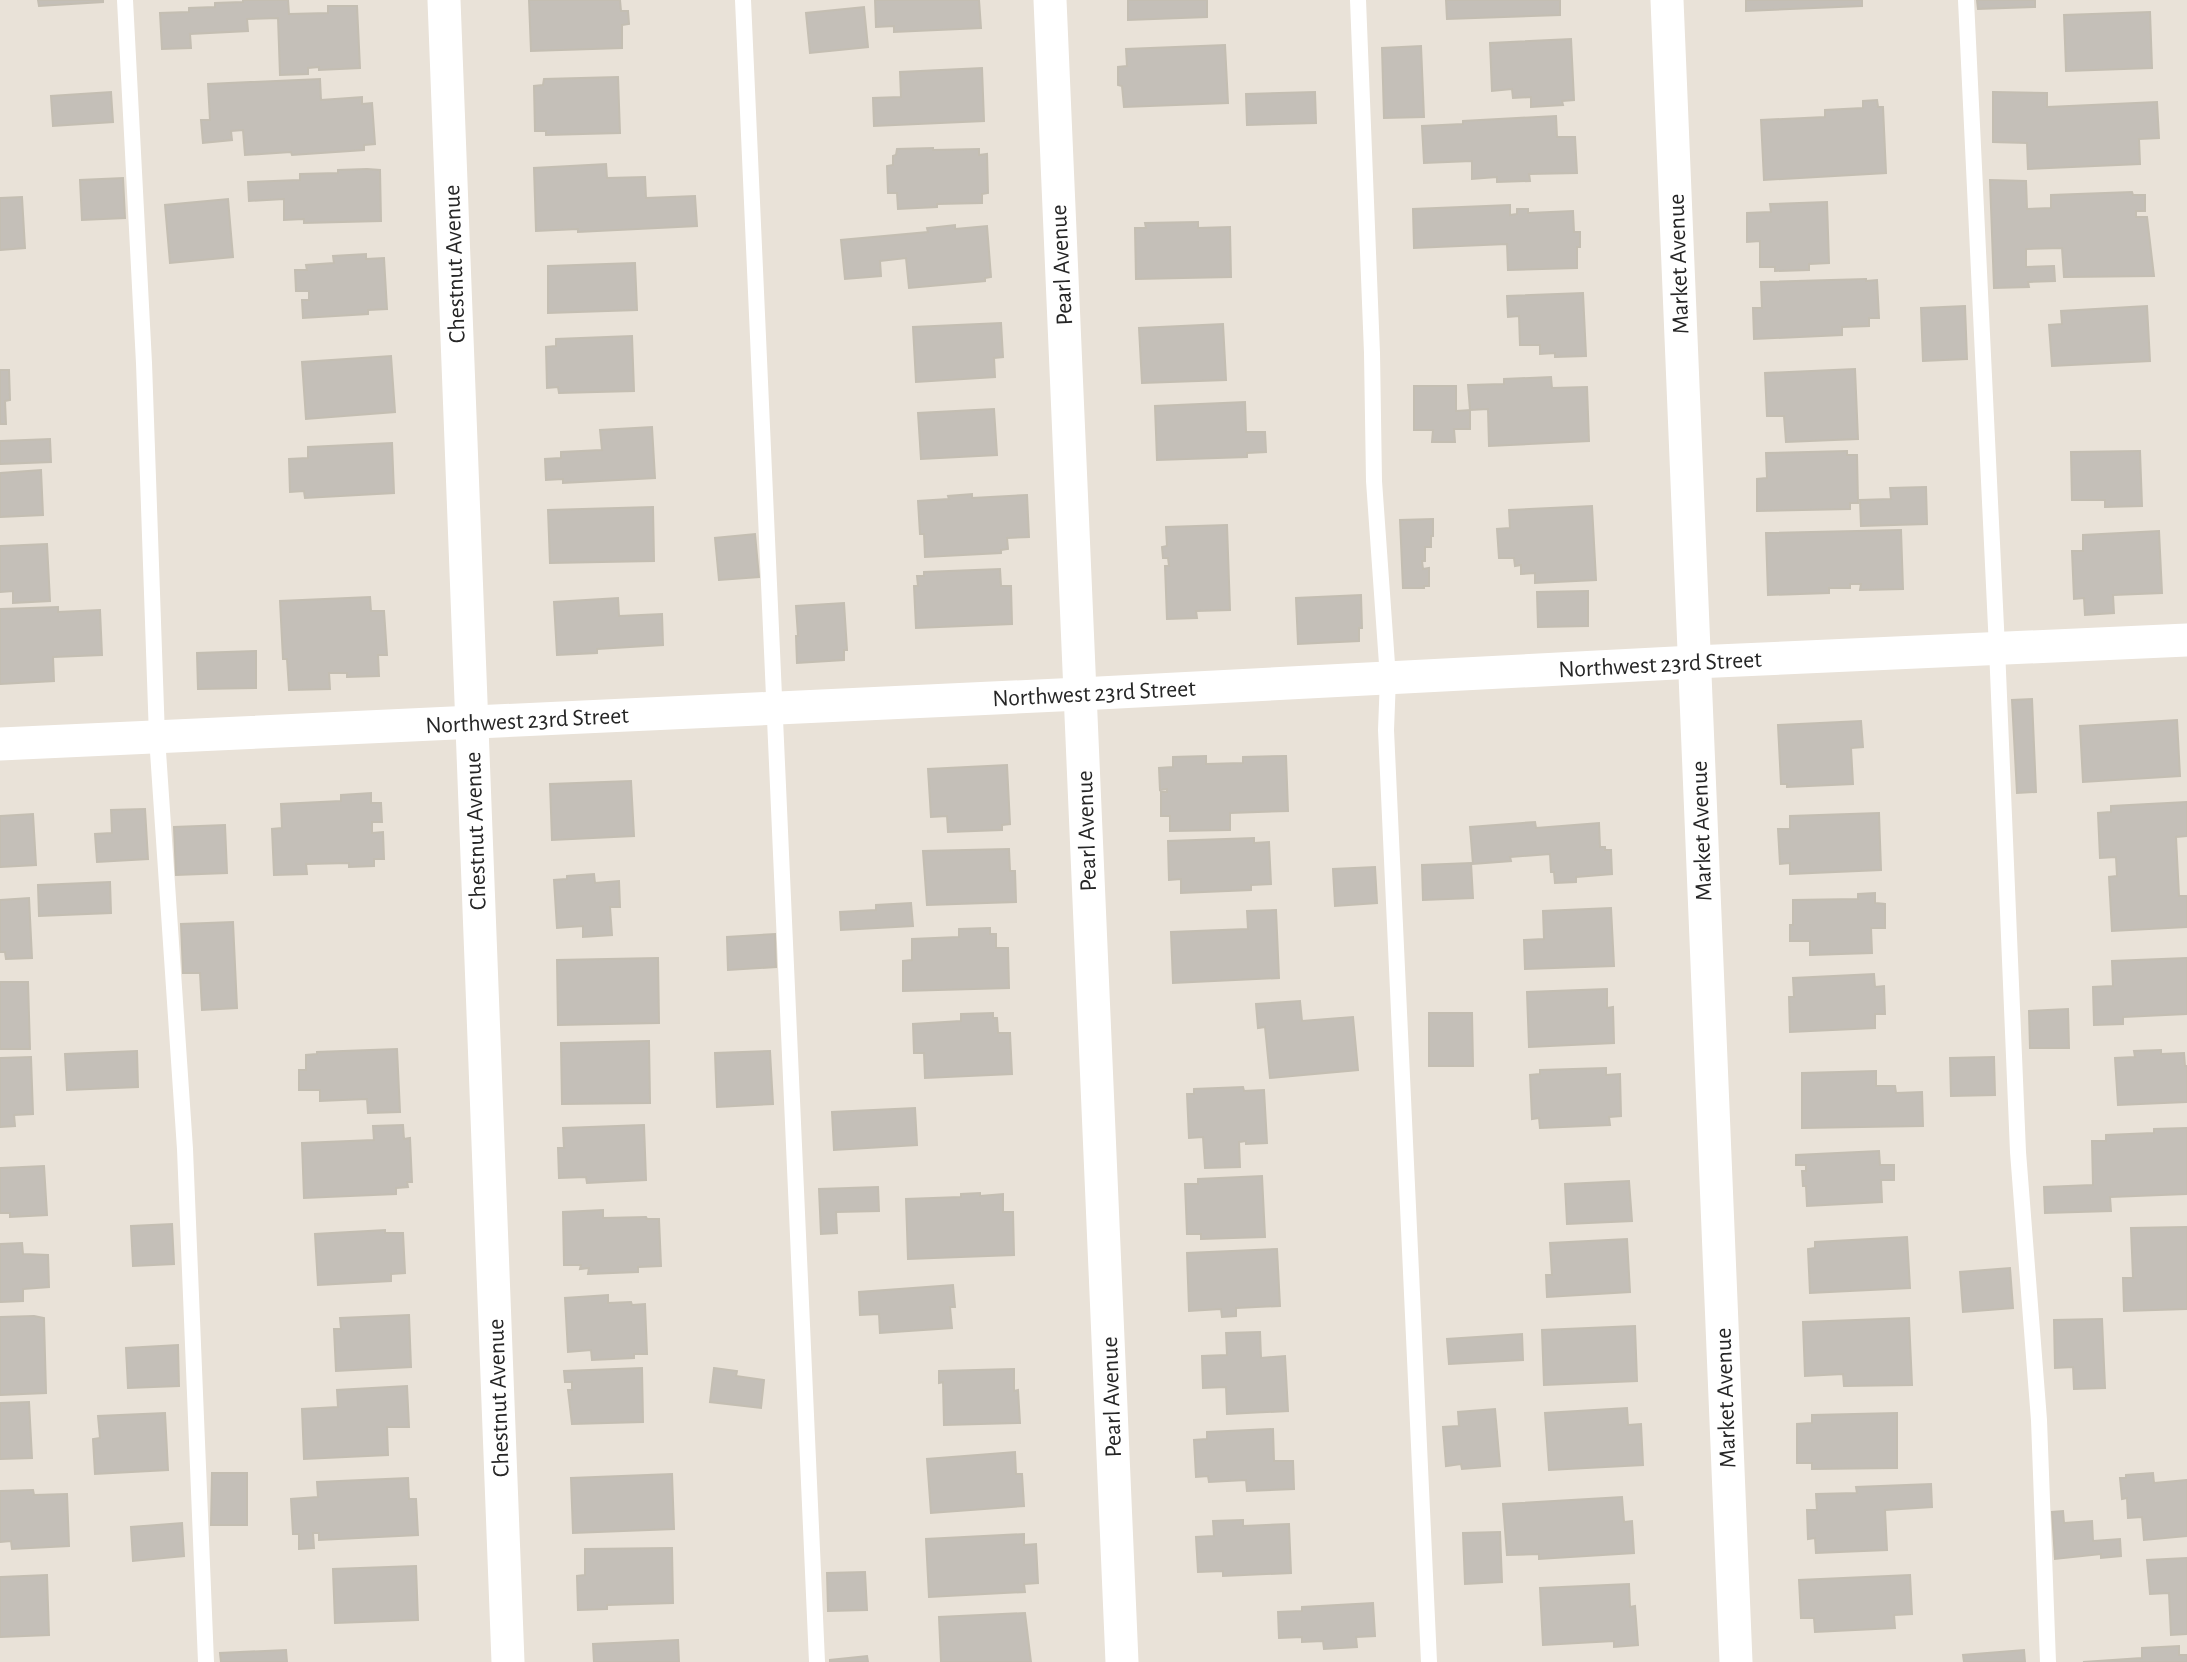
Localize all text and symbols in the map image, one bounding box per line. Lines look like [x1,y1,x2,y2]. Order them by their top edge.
street label: Chestnut Avenue [440,184,470,344]
street label: Market Avenue [1665,193,1693,335]
street label: Pearl Avenue [1047,204,1077,326]
street label: Northwest 23rd Street [1558,648,1763,682]
street label: Northwest 23rd Street [992,677,1197,711]
street label: Northwest 23rd Street [425,704,630,738]
street label: Chestnut Avenue [461,751,491,911]
street label: Market Avenue [1688,760,1716,902]
street label: Pearl Avenue [1073,770,1101,892]
street label: Chestnut Avenue [484,1318,514,1478]
street label: Market Avenue [1712,1327,1740,1469]
street label: Pearl Avenue [1098,1336,1126,1458]

